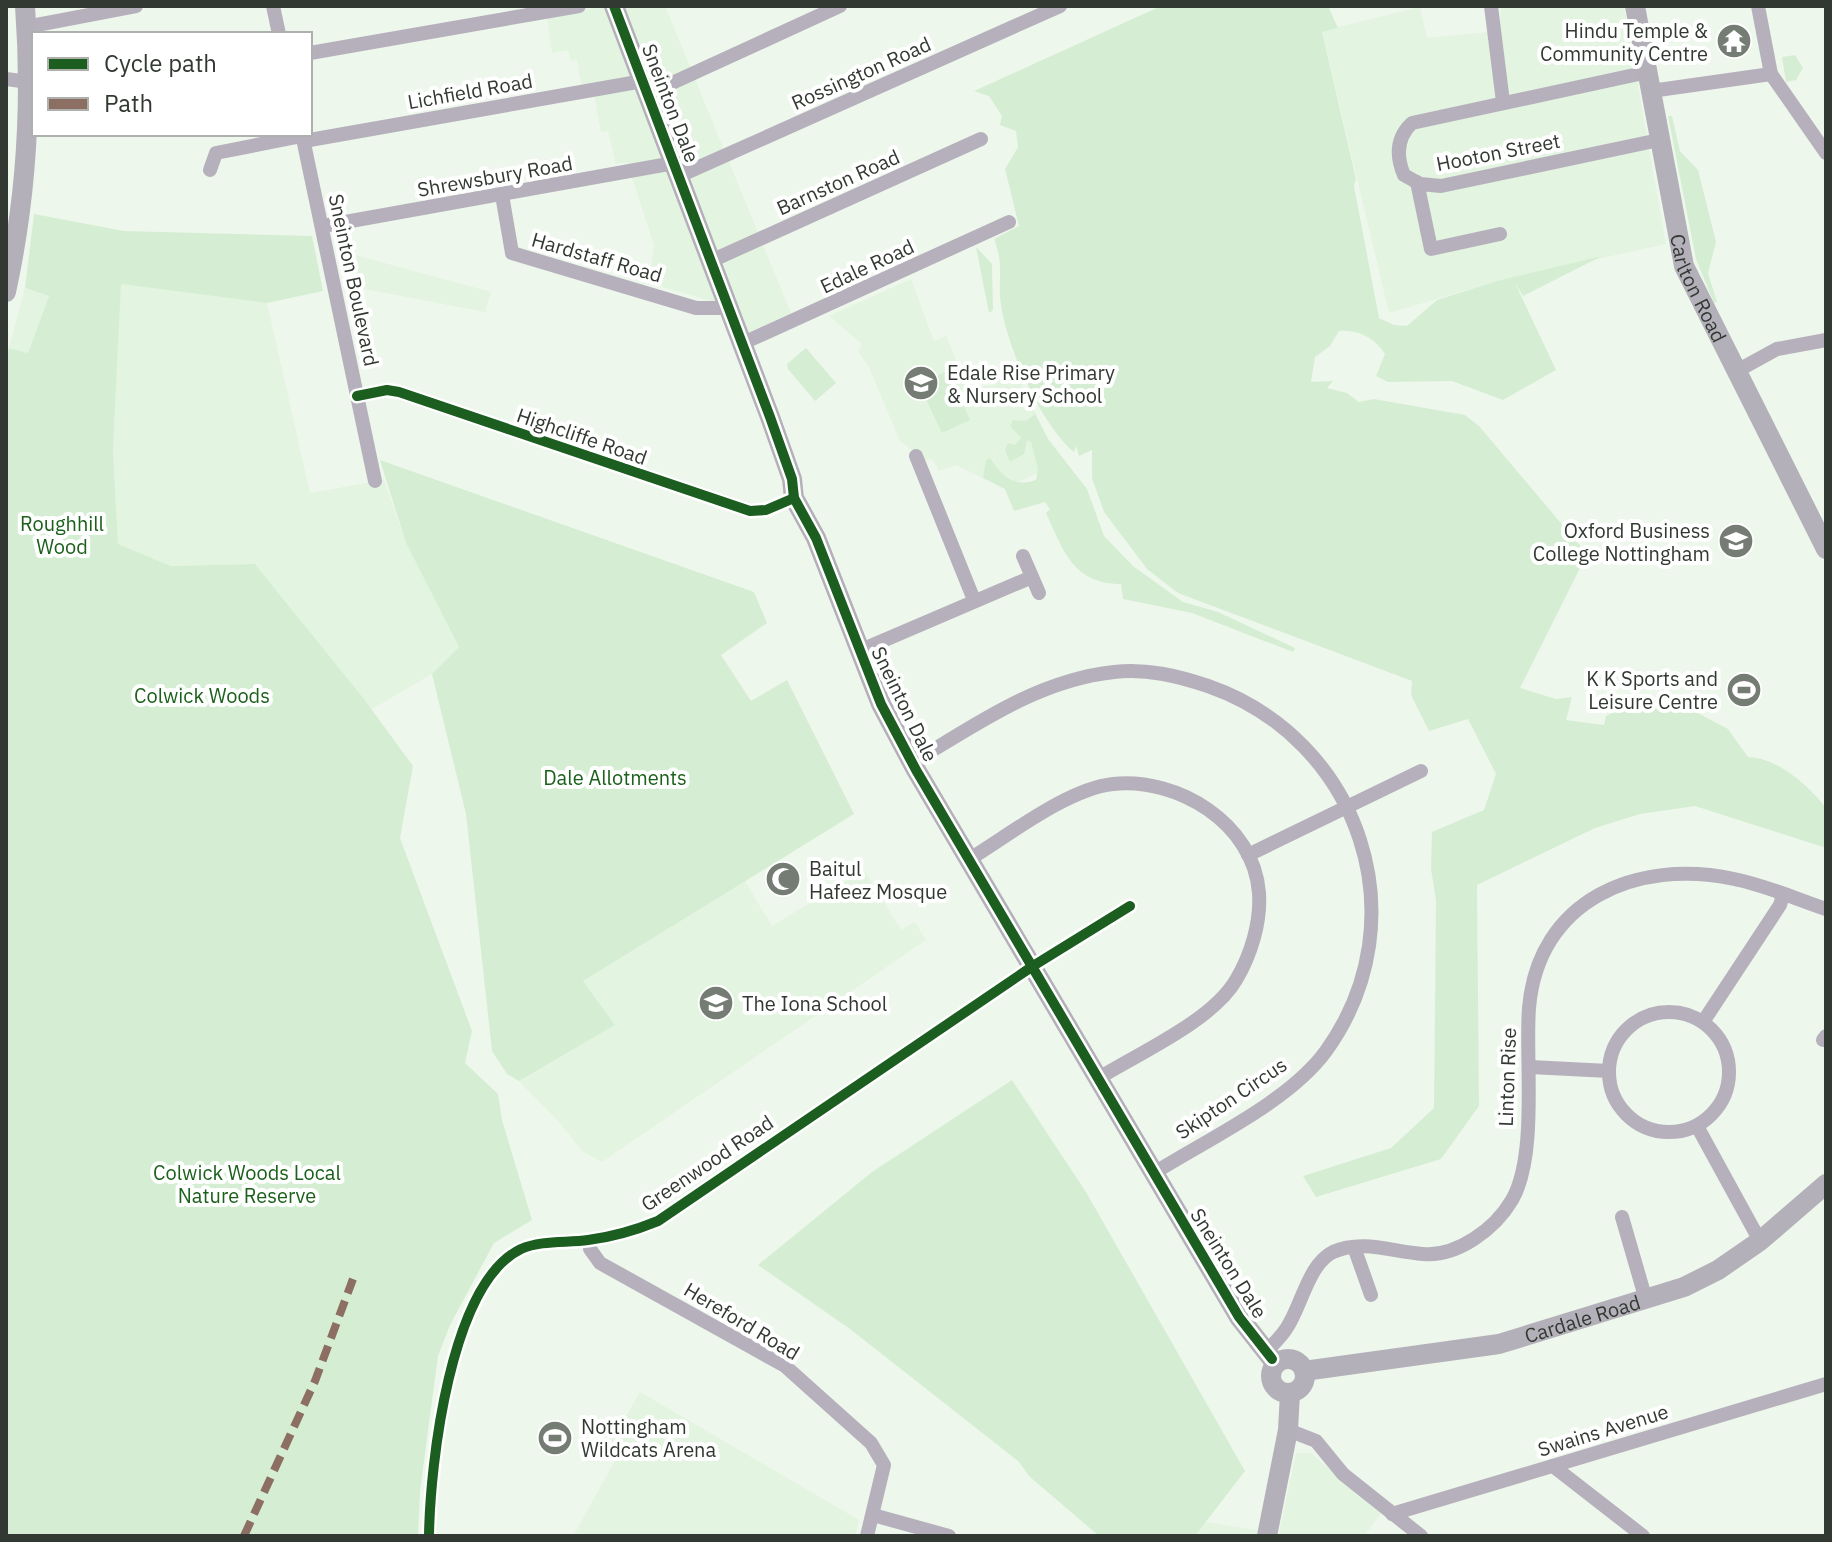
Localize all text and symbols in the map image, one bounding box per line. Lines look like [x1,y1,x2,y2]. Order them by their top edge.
place label: Hindu Temple & Community Centre [1540,17,1708,67]
temple icon: Hindu Temple & Community Centre [1715,22,1753,60]
street label: Rossington Road [787,30,935,116]
legend [32,32,312,136]
street label: Sneinton Dale [636,40,706,166]
text: Cycle path [104,47,217,79]
street label: Lichfield Road [405,67,535,115]
text: Path [104,87,153,119]
street label: Hooton Street [1434,127,1562,177]
street label: Barnston Road [772,143,904,221]
street label: Shrewsbury Road [415,149,575,203]
street label: Sneinton Boulevard [323,191,385,369]
street label: Hardstaff Road [529,225,665,289]
street label: Carlton Road [1665,231,1733,347]
street label: Edale Road [816,232,918,300]
place label: Edale Rise Primary & Nursery School [947,359,1115,409]
school or university icon: Edale Rise Primary & Nursery School [902,364,940,402]
street label: Highcliffe Road [513,401,651,471]
park label: Roughhill Wood [20,510,104,560]
place label: Oxford Business College Nottingham [1533,517,1710,567]
school or university icon: Oxford Business College Nottingham [1717,522,1755,560]
street label: Sneinton Dale [865,642,945,766]
place label: K K Sports and Leisure Centre [1586,665,1718,715]
sports icon: K K Sports and Leisure Centre [1725,671,1763,709]
park label: Colwick Woods [134,682,270,709]
park label: Dale Allotments [543,764,687,791]
place label: Baitul Hafeez Mosque [809,855,947,905]
mosque icon: Baitul Hafeez Mosque [764,860,802,898]
school or university icon: The Iona School [697,984,735,1022]
place label: The Iona School [742,990,887,1017]
street label: Linton Rise [1492,1027,1522,1127]
street label: Skipton Circus [1170,1051,1292,1145]
street label: Greenwood Road [635,1109,779,1217]
park label: Colwick Woods Local Nature Reserve [153,1159,341,1209]
street label: Sneinton Dale [1184,1203,1274,1323]
street label: Hereford Road [679,1276,805,1366]
street label: Cardale Road [1521,1288,1644,1349]
street label: Swains Avenue [1534,1397,1672,1463]
place label: Nottingham Wildcats Arena [581,1413,716,1463]
sports icon: Nottingham Wildcats Arena [536,1419,574,1457]

